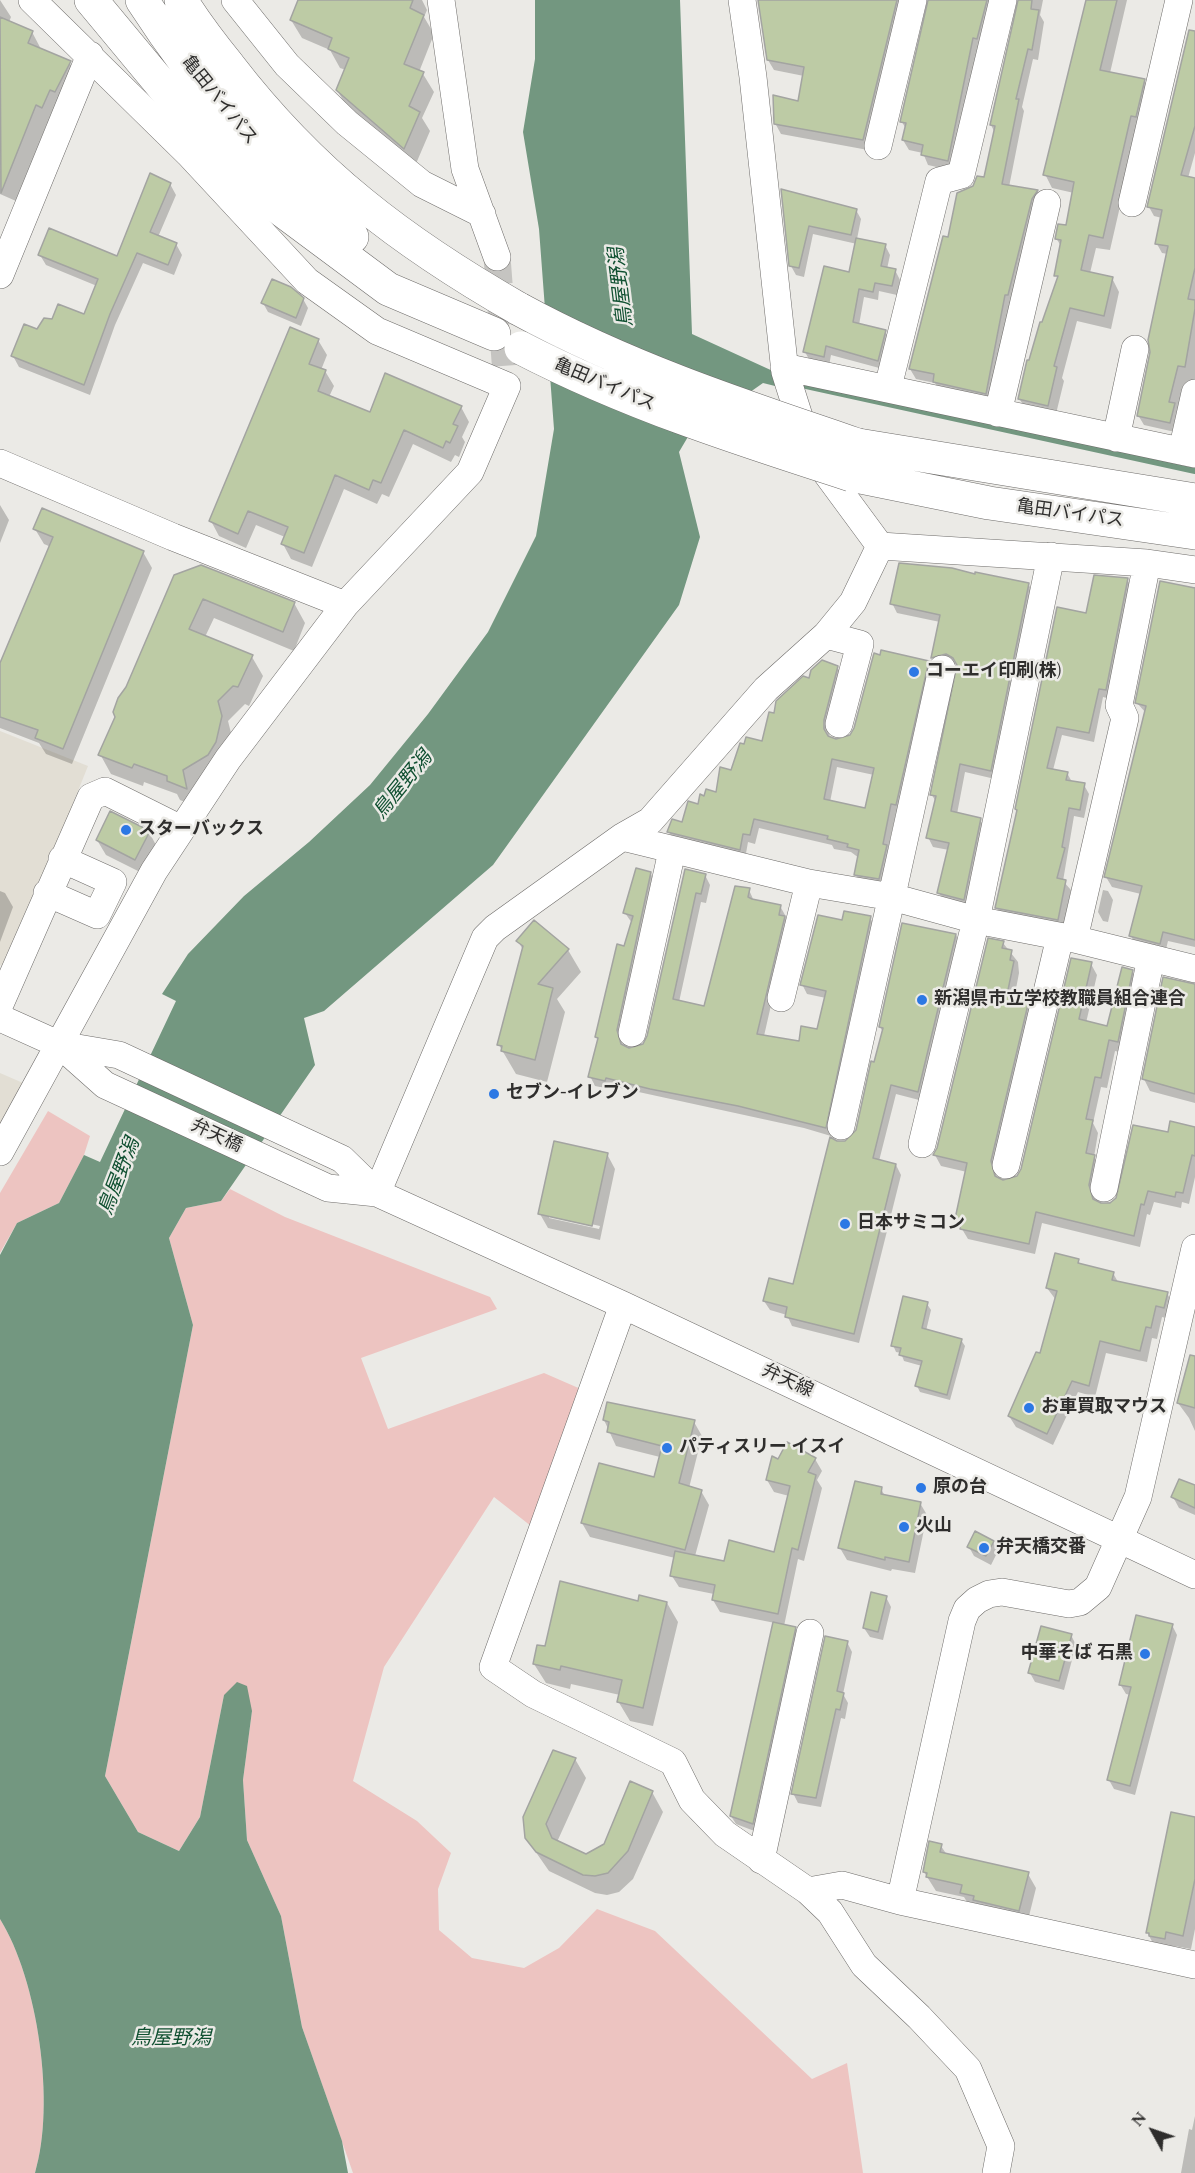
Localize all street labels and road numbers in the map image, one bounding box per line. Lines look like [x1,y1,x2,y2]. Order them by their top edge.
street label: 亀田バイパス [176,52,260,150]
street label: 亀田バイパス [550,355,658,417]
street label: 亀田バイパス [1015,497,1125,533]
street label: 弁天橋 [187,1116,245,1158]
street label: 弁天線 [758,1361,816,1403]

